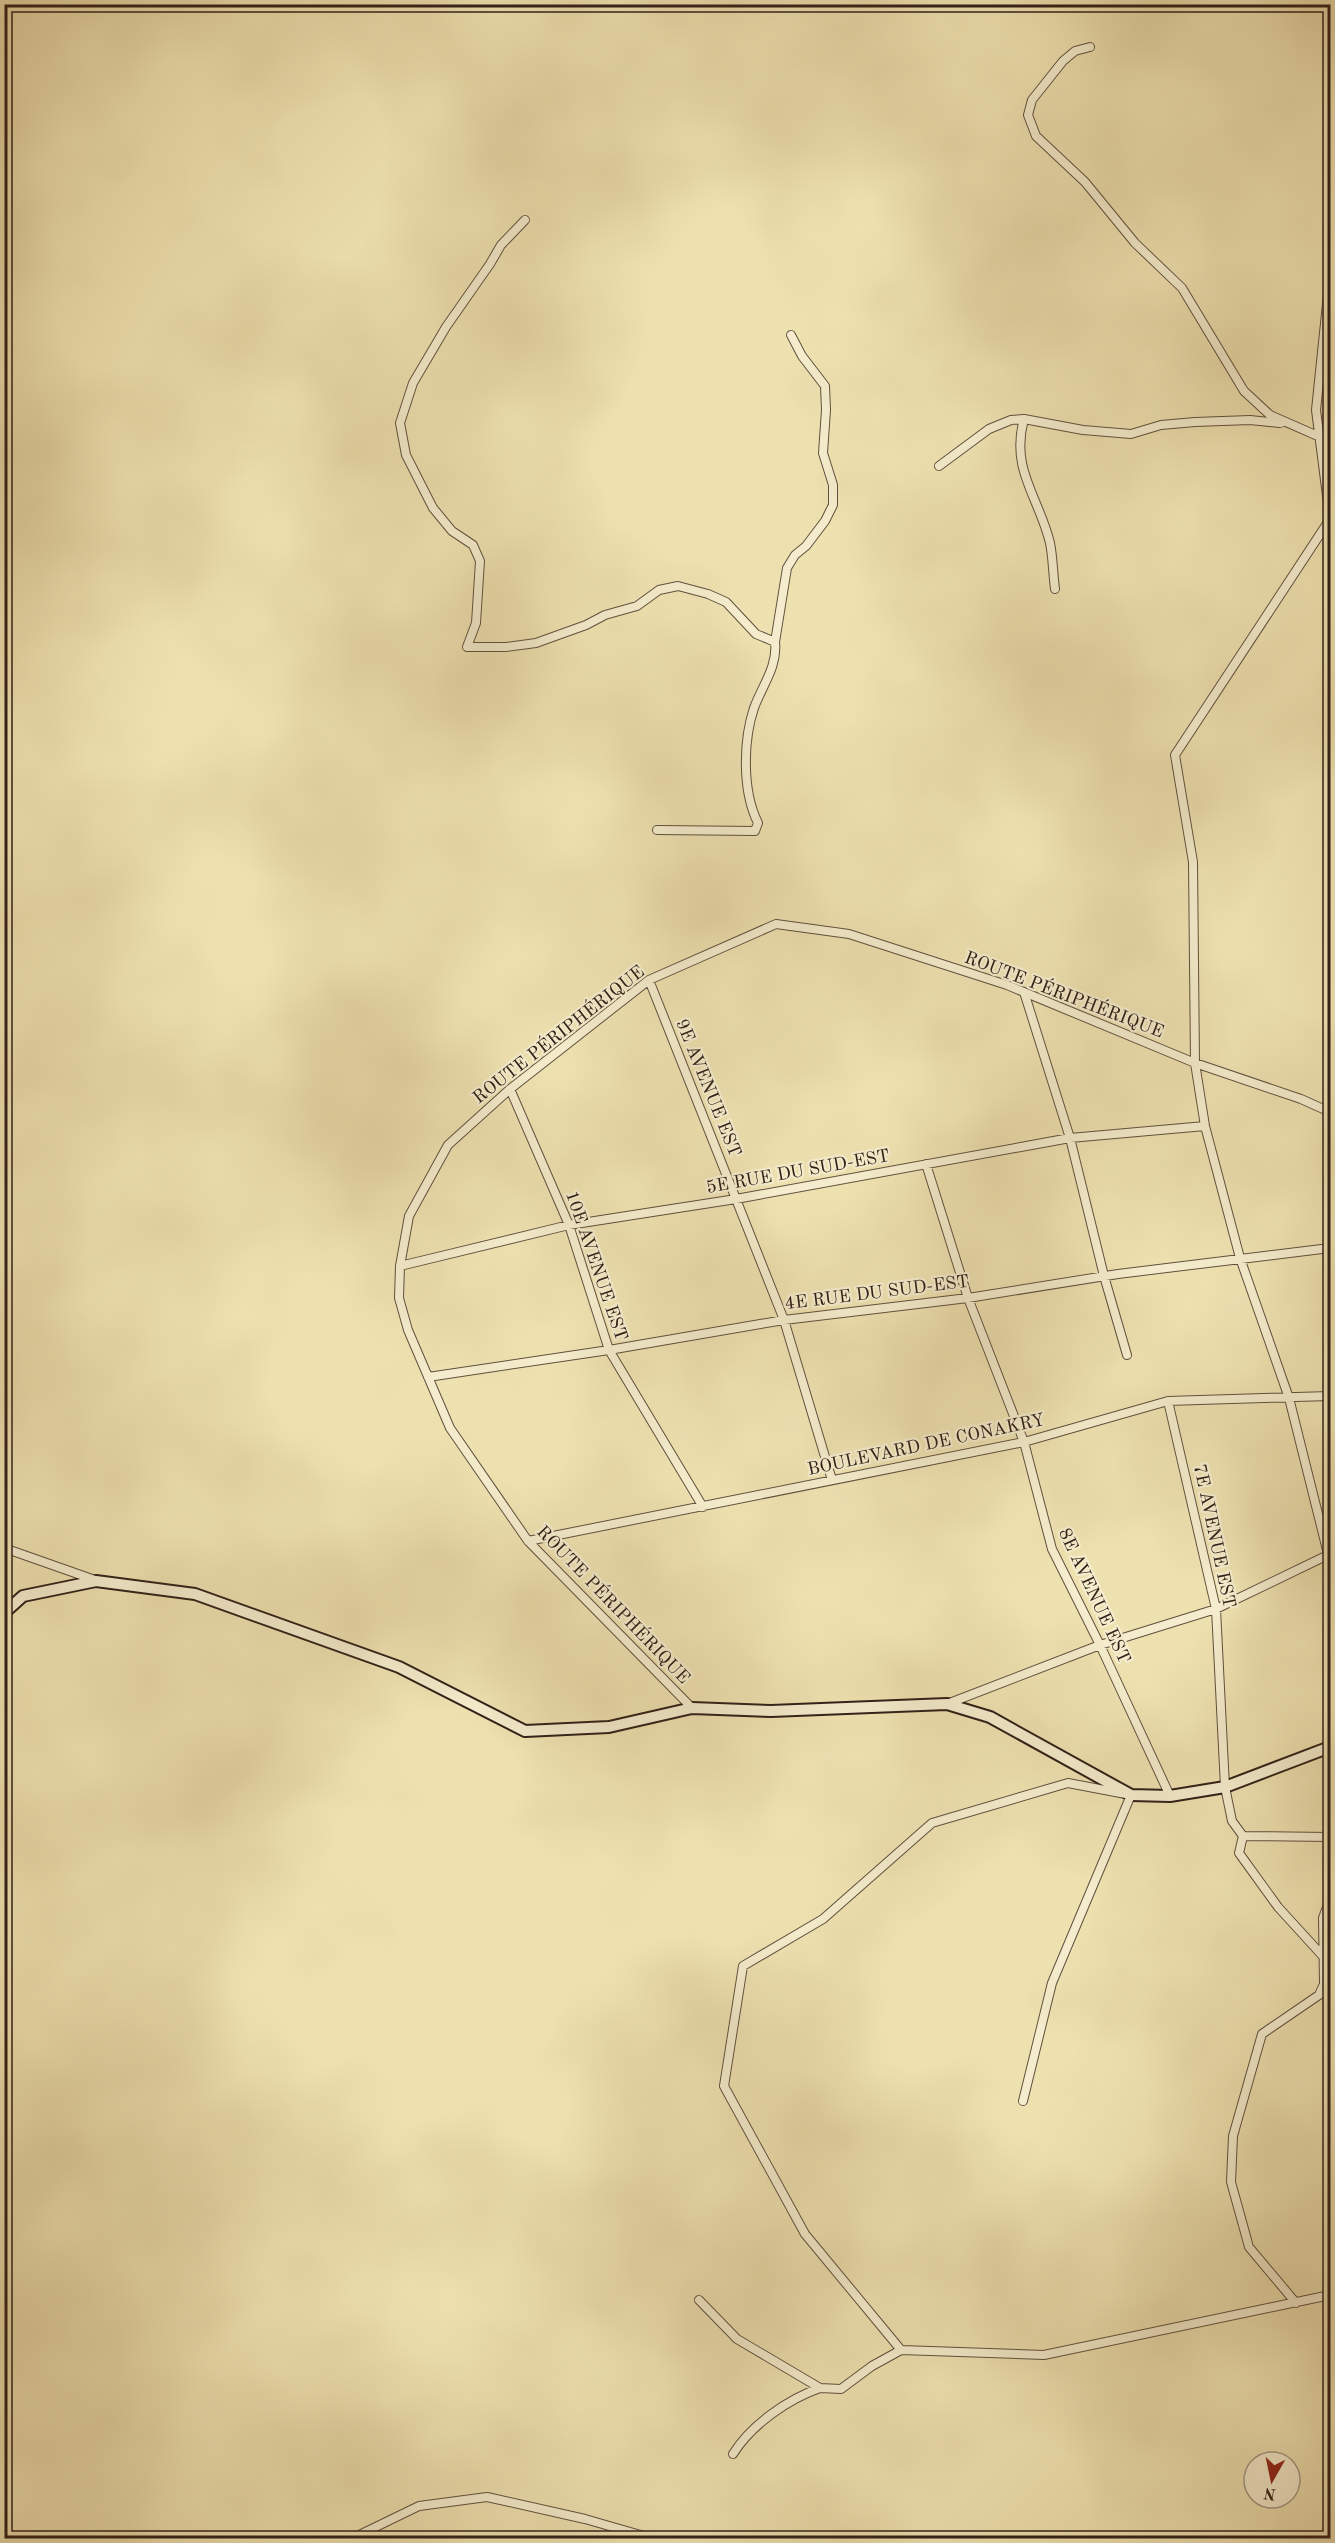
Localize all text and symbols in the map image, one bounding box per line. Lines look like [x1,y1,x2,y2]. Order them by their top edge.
street label: ROUTE PÉRIPHÉRIQUE [962,945,1168,1041]
street label: ROUTE PÉRIPHÉRIQUE [468,960,648,1107]
street label: 9E AVENUE EST [672,1017,744,1159]
street label: 5E RUE DU SUD-EST [705,1147,891,1197]
street label: 10E AVENUE EST [562,1189,630,1343]
street label: 4E RUE DU SUD-EST [784,1273,970,1313]
street label: BOULEVARD DE CONAKRY [806,1411,1046,1479]
street label: 7E AVENUE EST [1190,1462,1238,1610]
street label: ROUTE PÉRIPHÉRIQUE [533,1520,696,1687]
street label: 8E AVENUE EST [1055,1526,1133,1666]
north arrow [1242,2450,1302,2510]
text: N [1262,2484,1277,2502]

